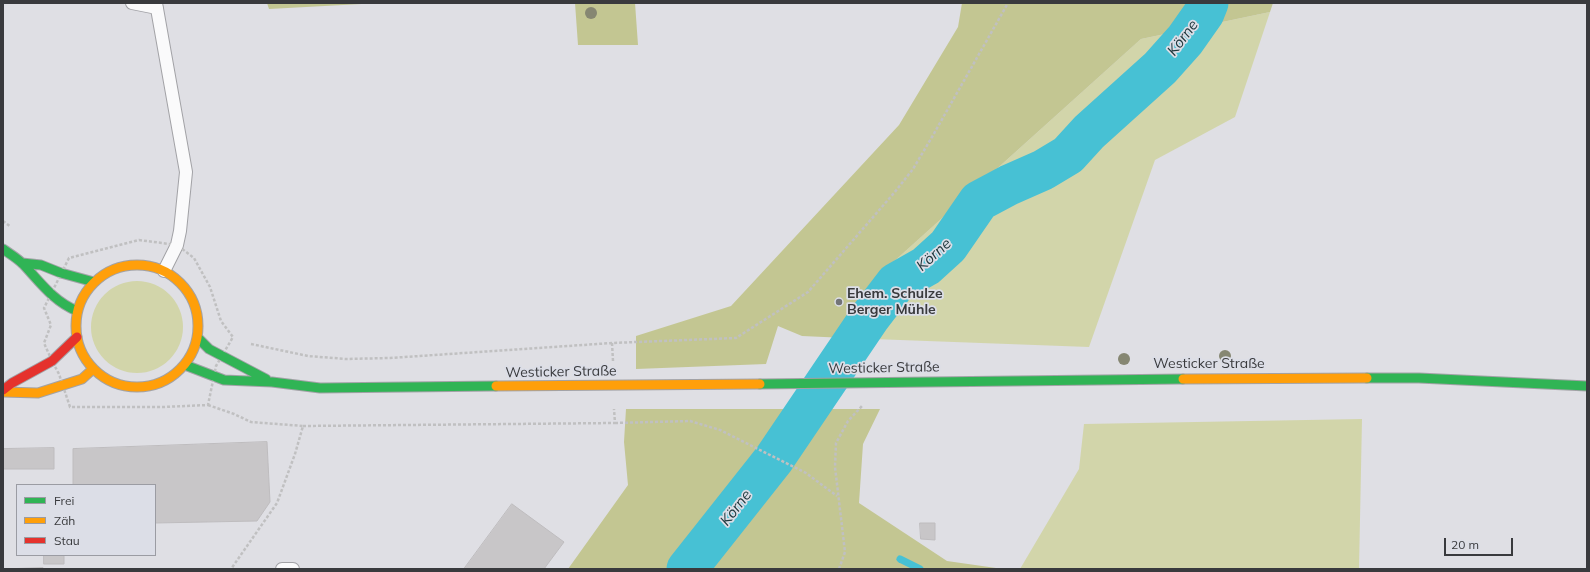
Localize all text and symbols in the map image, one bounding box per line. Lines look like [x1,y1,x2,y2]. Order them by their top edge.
water label: Körne [1164,16,1202,60]
water label: Körne [913,235,955,275]
place label: Ehem. Schulze Berger Mühle [847,286,943,318]
marker: Ehem. Schulze Berger Mühle [834,297,844,307]
street label: Westicker Straße [1153,356,1265,372]
street label: Westicker Straße [828,359,940,377]
street label: Westicker Straße [505,363,617,381]
legend [16,484,156,556]
water label: Körne [717,487,755,529]
text: Frei [54,493,74,508]
text: Zäh [54,513,75,528]
scale bar [1446,530,1515,556]
text: Stau [54,533,80,548]
text: 20 m [1451,537,1479,552]

